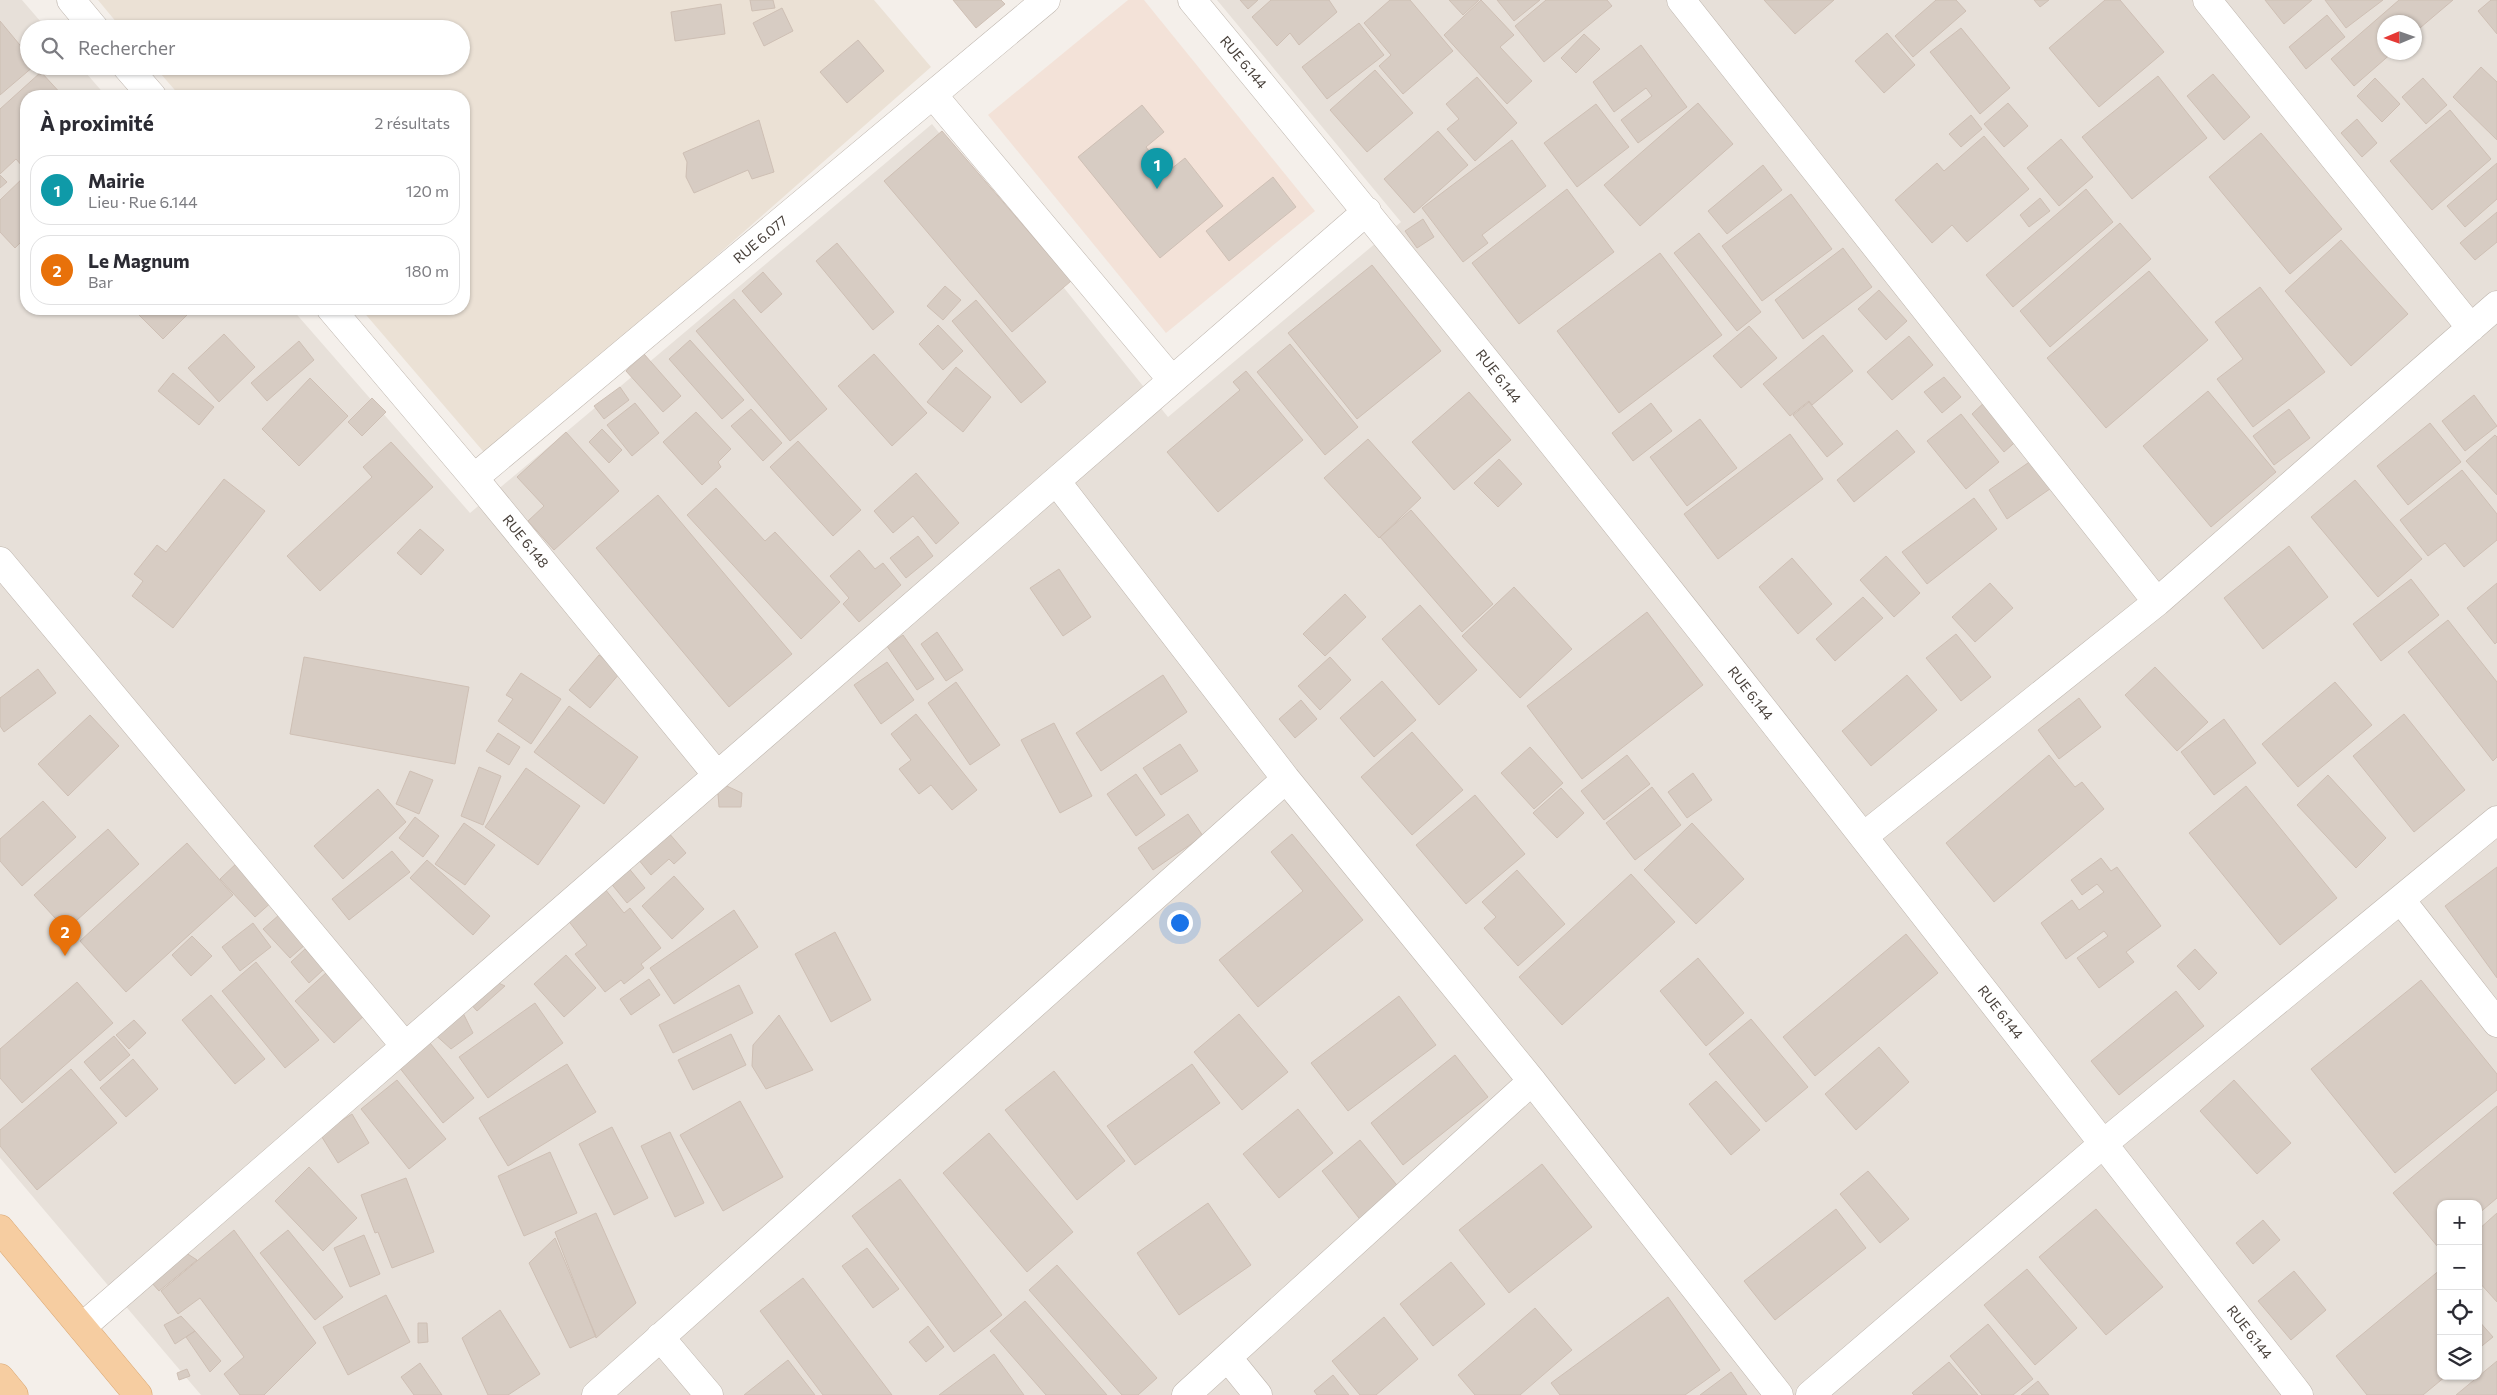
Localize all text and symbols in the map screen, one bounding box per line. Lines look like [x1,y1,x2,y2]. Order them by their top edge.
north arrow [2377,15,2422,60]
search box [20,20,470,75]
street label: RUE 6.144 [1217,32,1271,92]
icon: search [38,34,66,62]
text: Rechercher [78,36,176,59]
text: À proximité [40,110,154,135]
text: 2 résultats [374,113,450,132]
pin: 1 [1141,148,1173,189]
text: Mairie [88,169,145,192]
text: 1 [53,181,61,200]
text: 120 m [406,181,449,200]
text: Lieu · Rue 6.144 [88,192,198,211]
street label: RUE 6.077 [729,211,791,267]
text: Le Magnum [88,249,190,272]
text: 2 [52,261,62,280]
text: 180 m [405,261,449,280]
text: Bar [88,272,113,291]
street label: RUE 6.144 [1473,346,1526,407]
street label: RUE 6.148 [499,511,553,571]
street label: RUE 6.144 [1725,663,1778,724]
your location [1167,910,1193,936]
pin: 2 [49,915,81,956]
street label: RUE 6.144 [1975,982,2028,1043]
map controls [2437,1200,2482,1380]
button: + [2437,1200,2482,1245]
button: − [2437,1245,2482,1290]
button: locate [2437,1290,2482,1335]
street label: RUE 6.144 [2224,1302,2277,1363]
button: layers [2437,1335,2482,1380]

